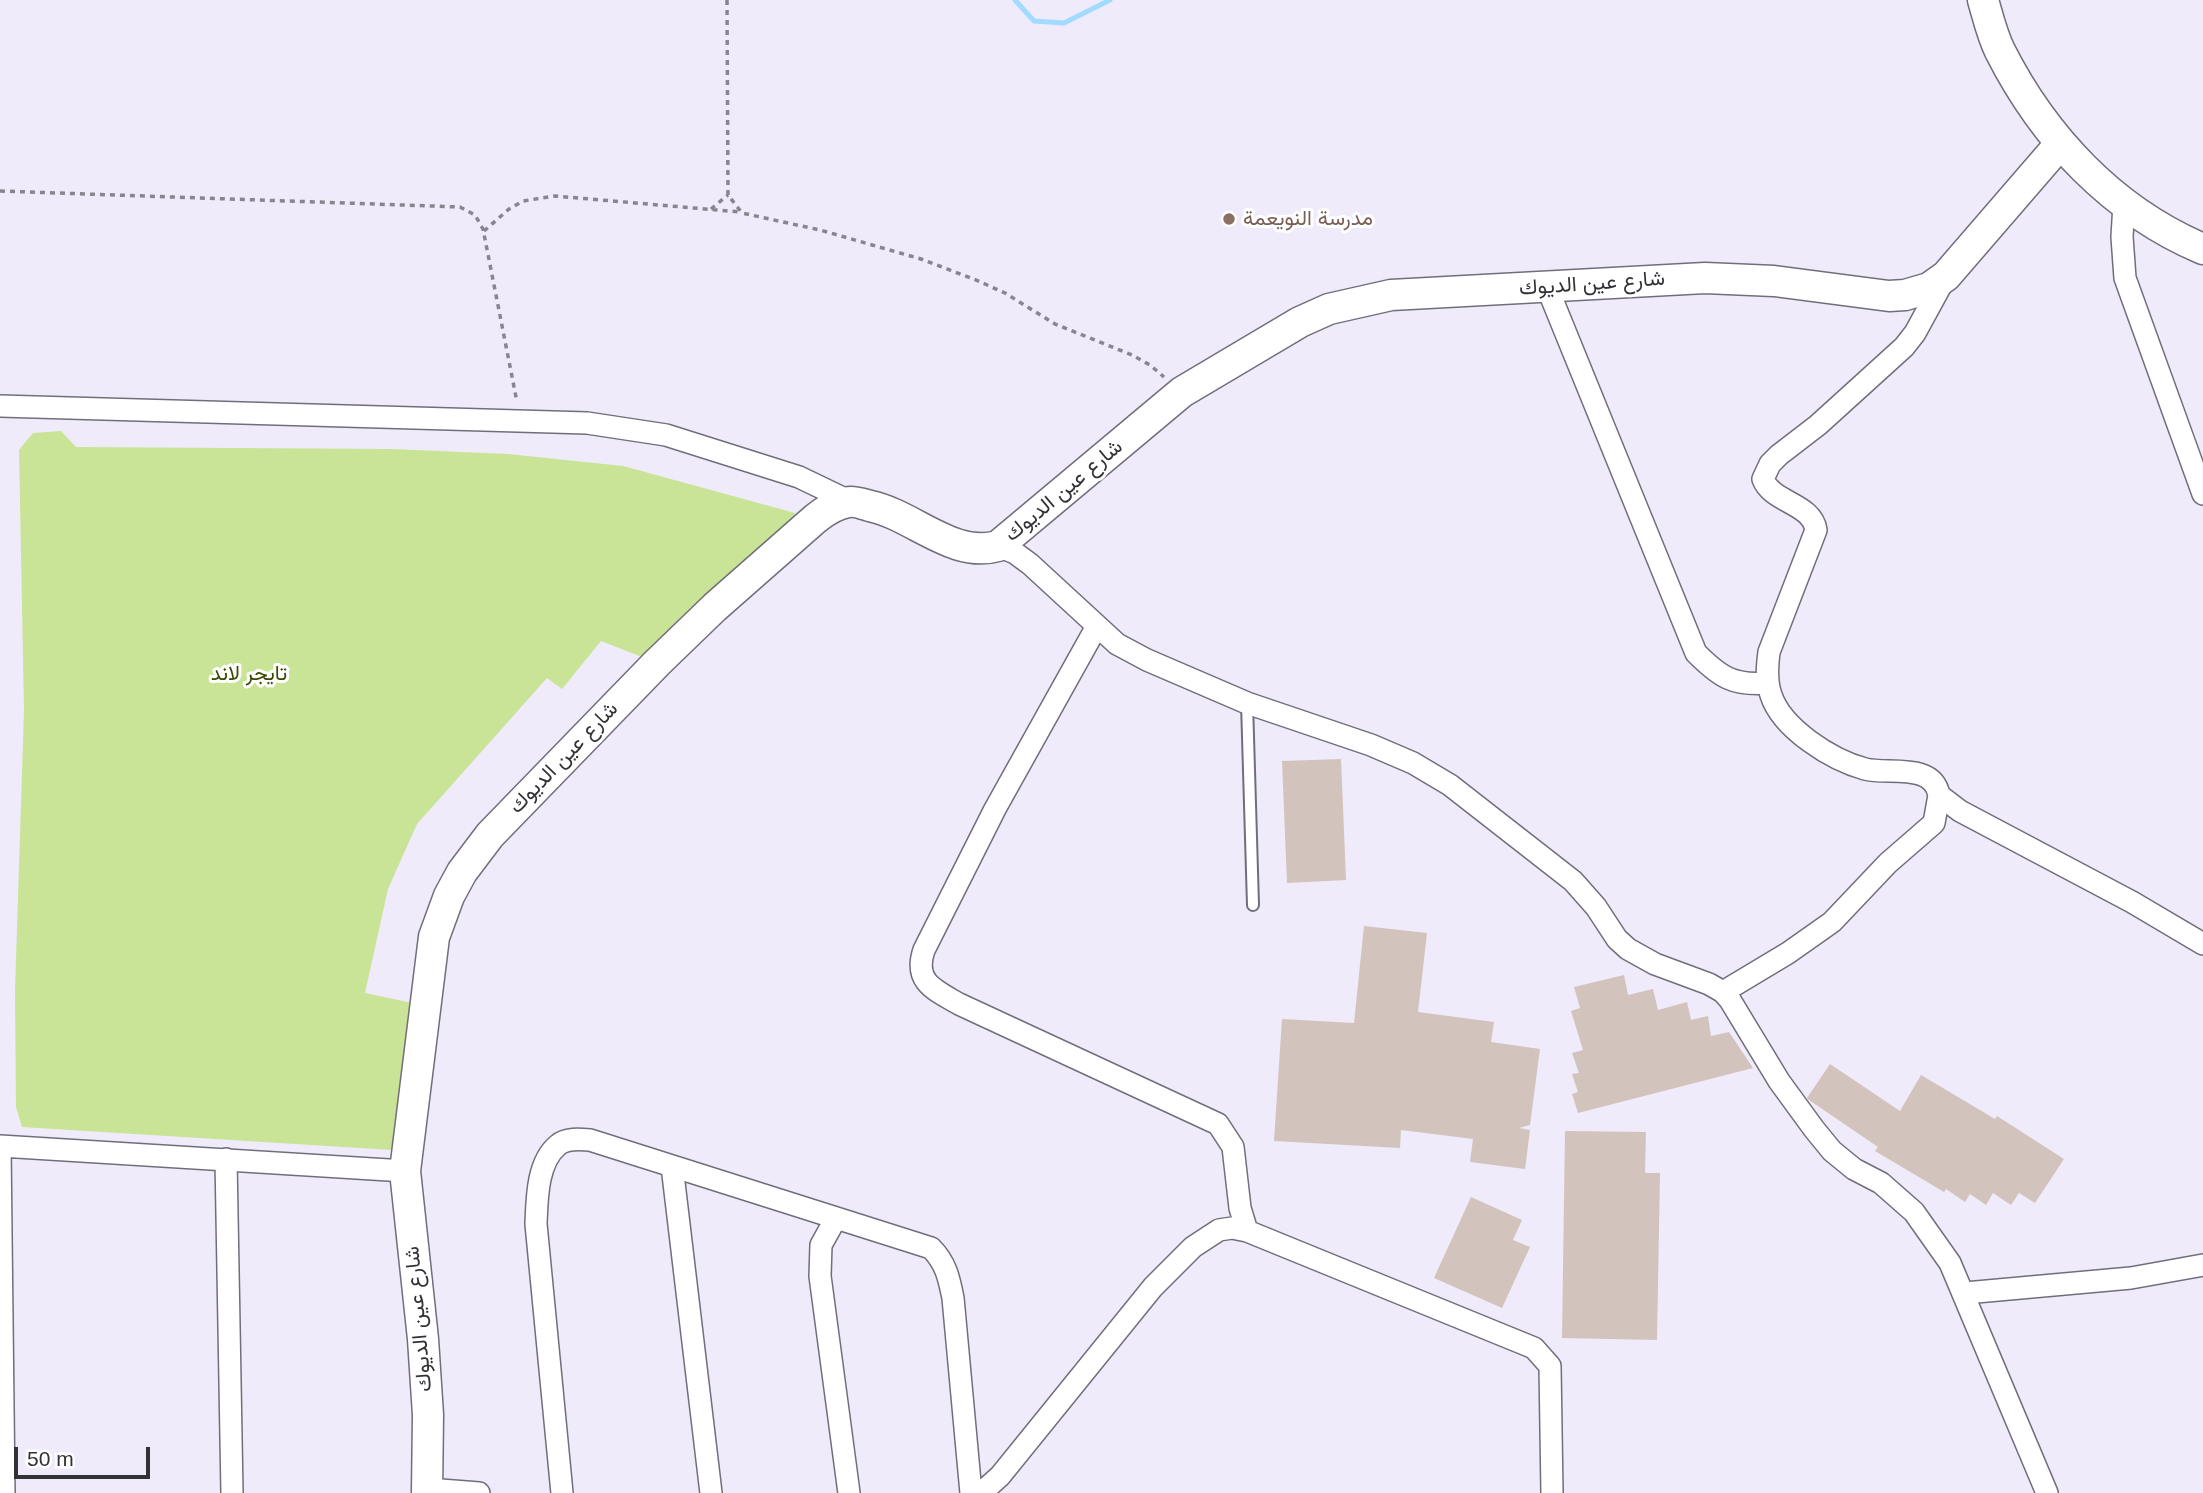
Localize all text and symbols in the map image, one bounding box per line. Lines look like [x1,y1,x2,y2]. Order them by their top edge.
place label: مدرسة النويعمة [1243,206,1373,232]
marker: مدرسة النويعمة [1221,211,1237,227]
street label: شارع عين الديوك [1518,266,1666,302]
street label: شارع عين الديوك [1000,434,1128,548]
park label: تايجر لاند [211,661,287,687]
street label: شارع عين الديوك [504,697,624,819]
street label: شارع عين الديوك [400,1245,438,1393]
scale bar [18,1434,154,1478]
text: 50 m [27,1447,74,1470]

